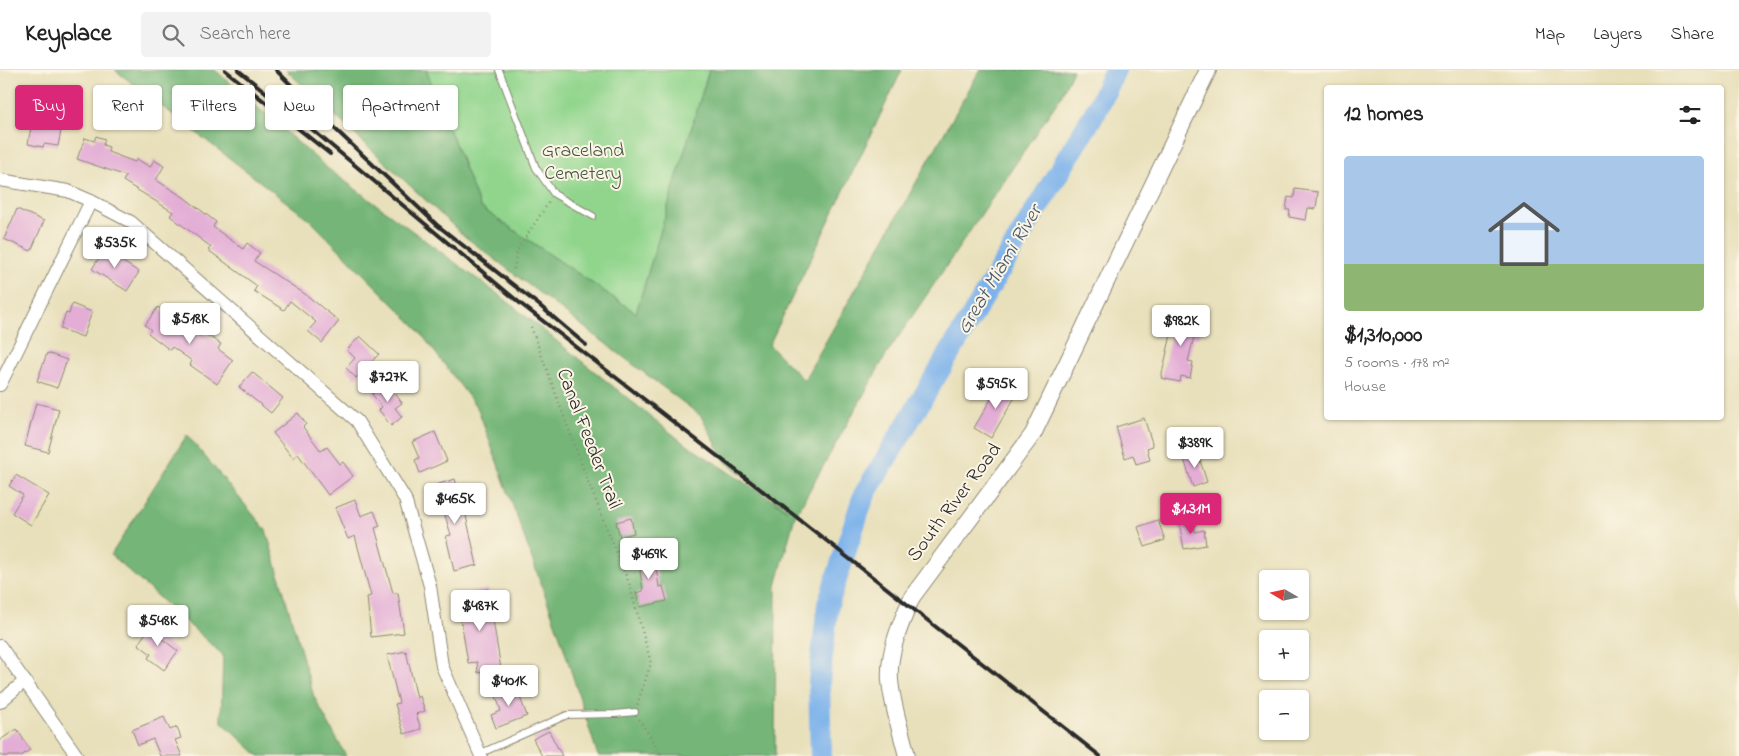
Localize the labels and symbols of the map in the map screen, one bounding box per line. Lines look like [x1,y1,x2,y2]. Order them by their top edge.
park label: Graceland Cemetery [542,137,624,189]
water label: Great Miami River [950,198,1052,340]
pin: $535K [80,226,150,269]
pin: $518K [155,302,225,345]
pin: $982K [1146,304,1216,347]
pin: $727K [353,360,423,403]
street label: Canal Feeder Trail [548,364,628,514]
pin: $595K [961,368,1031,410]
pin: $389K [1160,426,1230,469]
street label: South River Road [901,437,1009,569]
pin: $465K [420,482,490,525]
pin: $1.31M [1150,492,1232,535]
pin: $469K [614,538,684,580]
north arrow [1259,570,1309,620]
pin: $487K [445,590,515,632]
pin: $548K [123,604,193,647]
pin: $401K [474,664,544,707]

